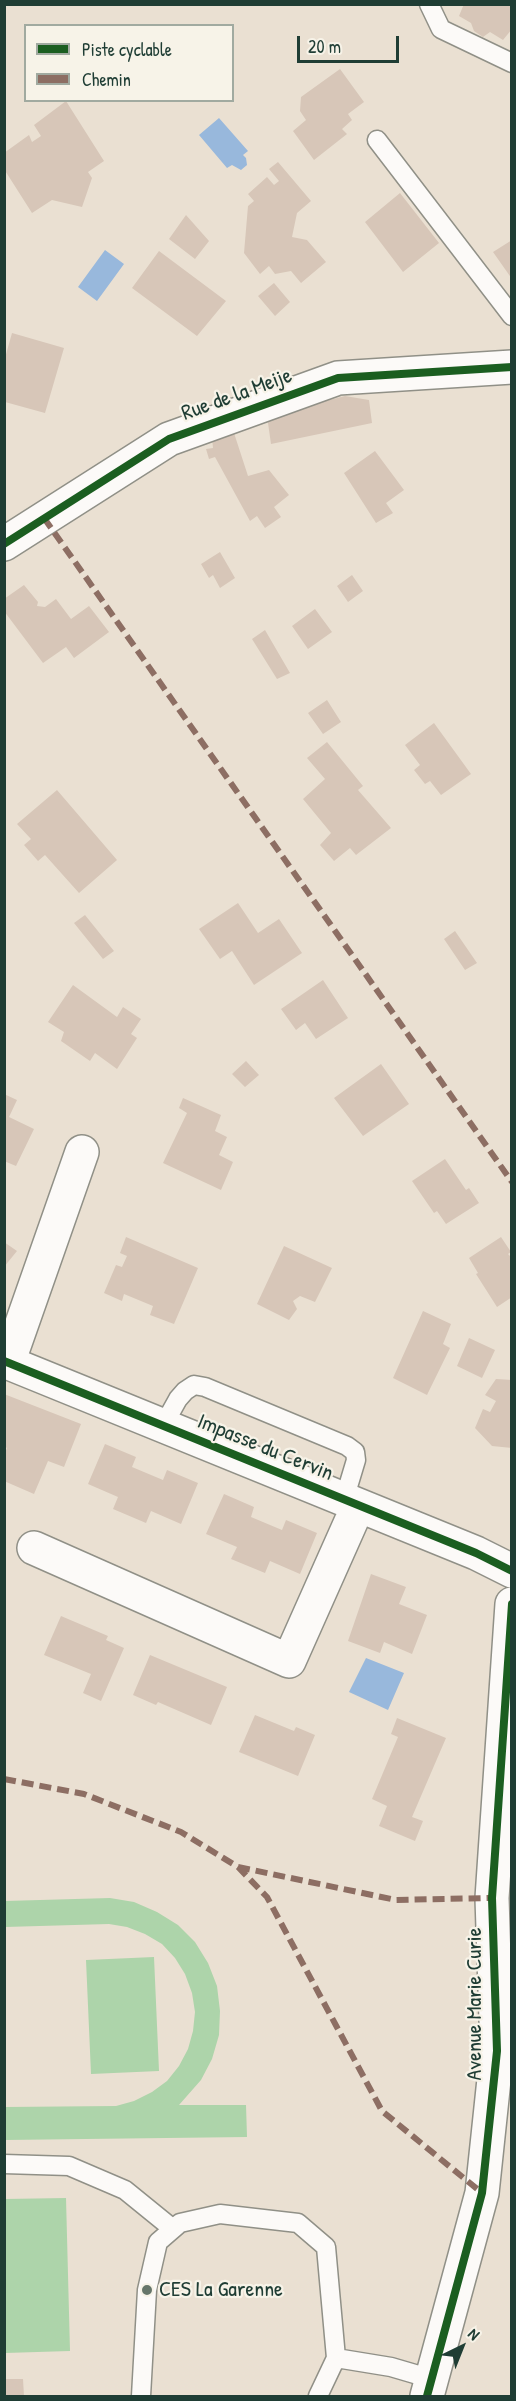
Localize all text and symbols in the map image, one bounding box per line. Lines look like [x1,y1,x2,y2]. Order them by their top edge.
legend [24,24,234,102]
scale bar [300,24,402,62]
text: 20 m [308,34,341,59]
text: Piste cyclable [82,37,172,62]
text: Chemin [82,67,131,92]
street label: Rue de la Meije [178,363,296,427]
street label: Impasse du Cervin [193,1409,337,1487]
street label: Avenue Marie Curie [462,1928,488,2080]
place label: CES La Garenne [159,2277,283,2303]
marker: CES La Garenne [140,2283,154,2297]
north arrow [432,2317,492,2377]
text: N [464,2323,485,2345]

